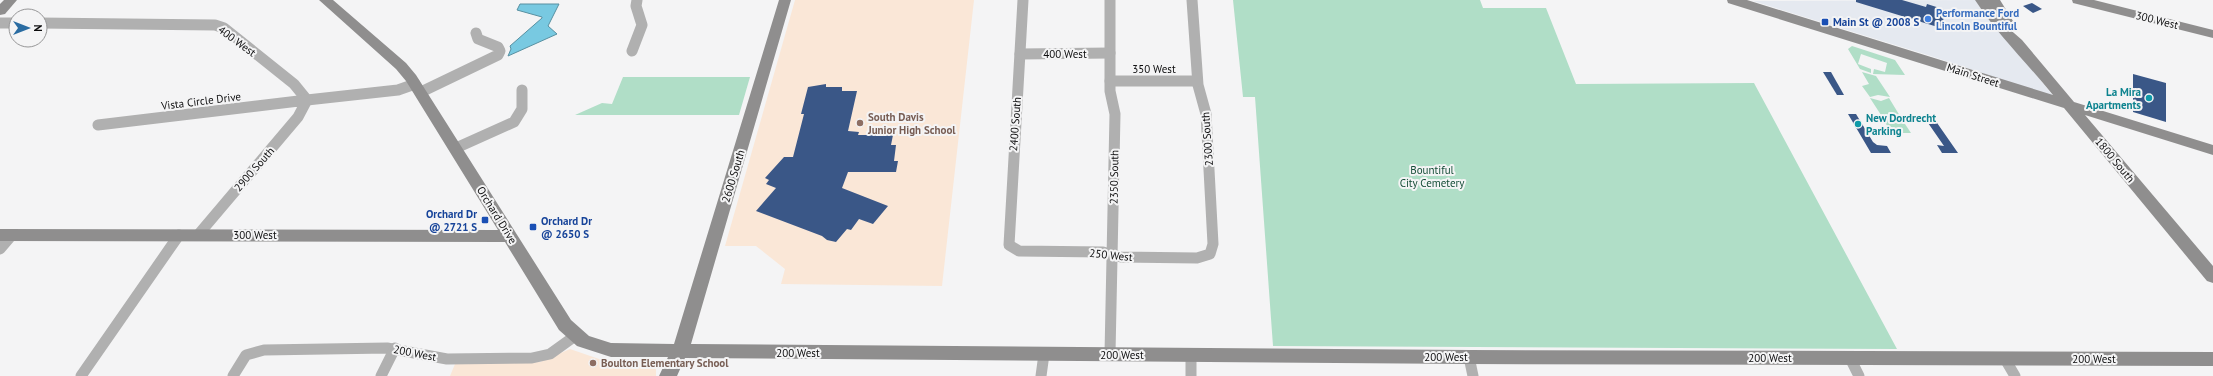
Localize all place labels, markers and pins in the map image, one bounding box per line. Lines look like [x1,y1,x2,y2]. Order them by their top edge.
place label: Performance Ford Lincoln Bountiful [1936,6,2019,33]
marker: Performance Ford Lincoln Bountiful [1923,14,1933,24]
place label: Main St @ 2008 S [1833,15,1920,29]
marker: Main St @ 2008 S [1820,17,1830,27]
place label: La Mira Apartments [2086,85,2141,112]
marker: La Mira Apartments [2144,93,2154,103]
place label: South Davis Junior High School [867,110,956,137]
place label: New Dordrecht Parking [1866,111,1936,138]
marker: South Davis Junior High School [855,118,865,128]
marker: New Dordrecht Parking [1853,119,1863,129]
place label: Orchard Dr @ 2721 S [426,207,477,234]
place label: Orchard Dr @ 2650 S [541,214,592,241]
marker: Orchard Dr @ 2721 S [480,215,490,225]
marker: Orchard Dr @ 2650 S [528,222,538,232]
place label: Boulton Elementary School [601,356,729,370]
marker: Boulton Elementary School [588,358,598,368]

